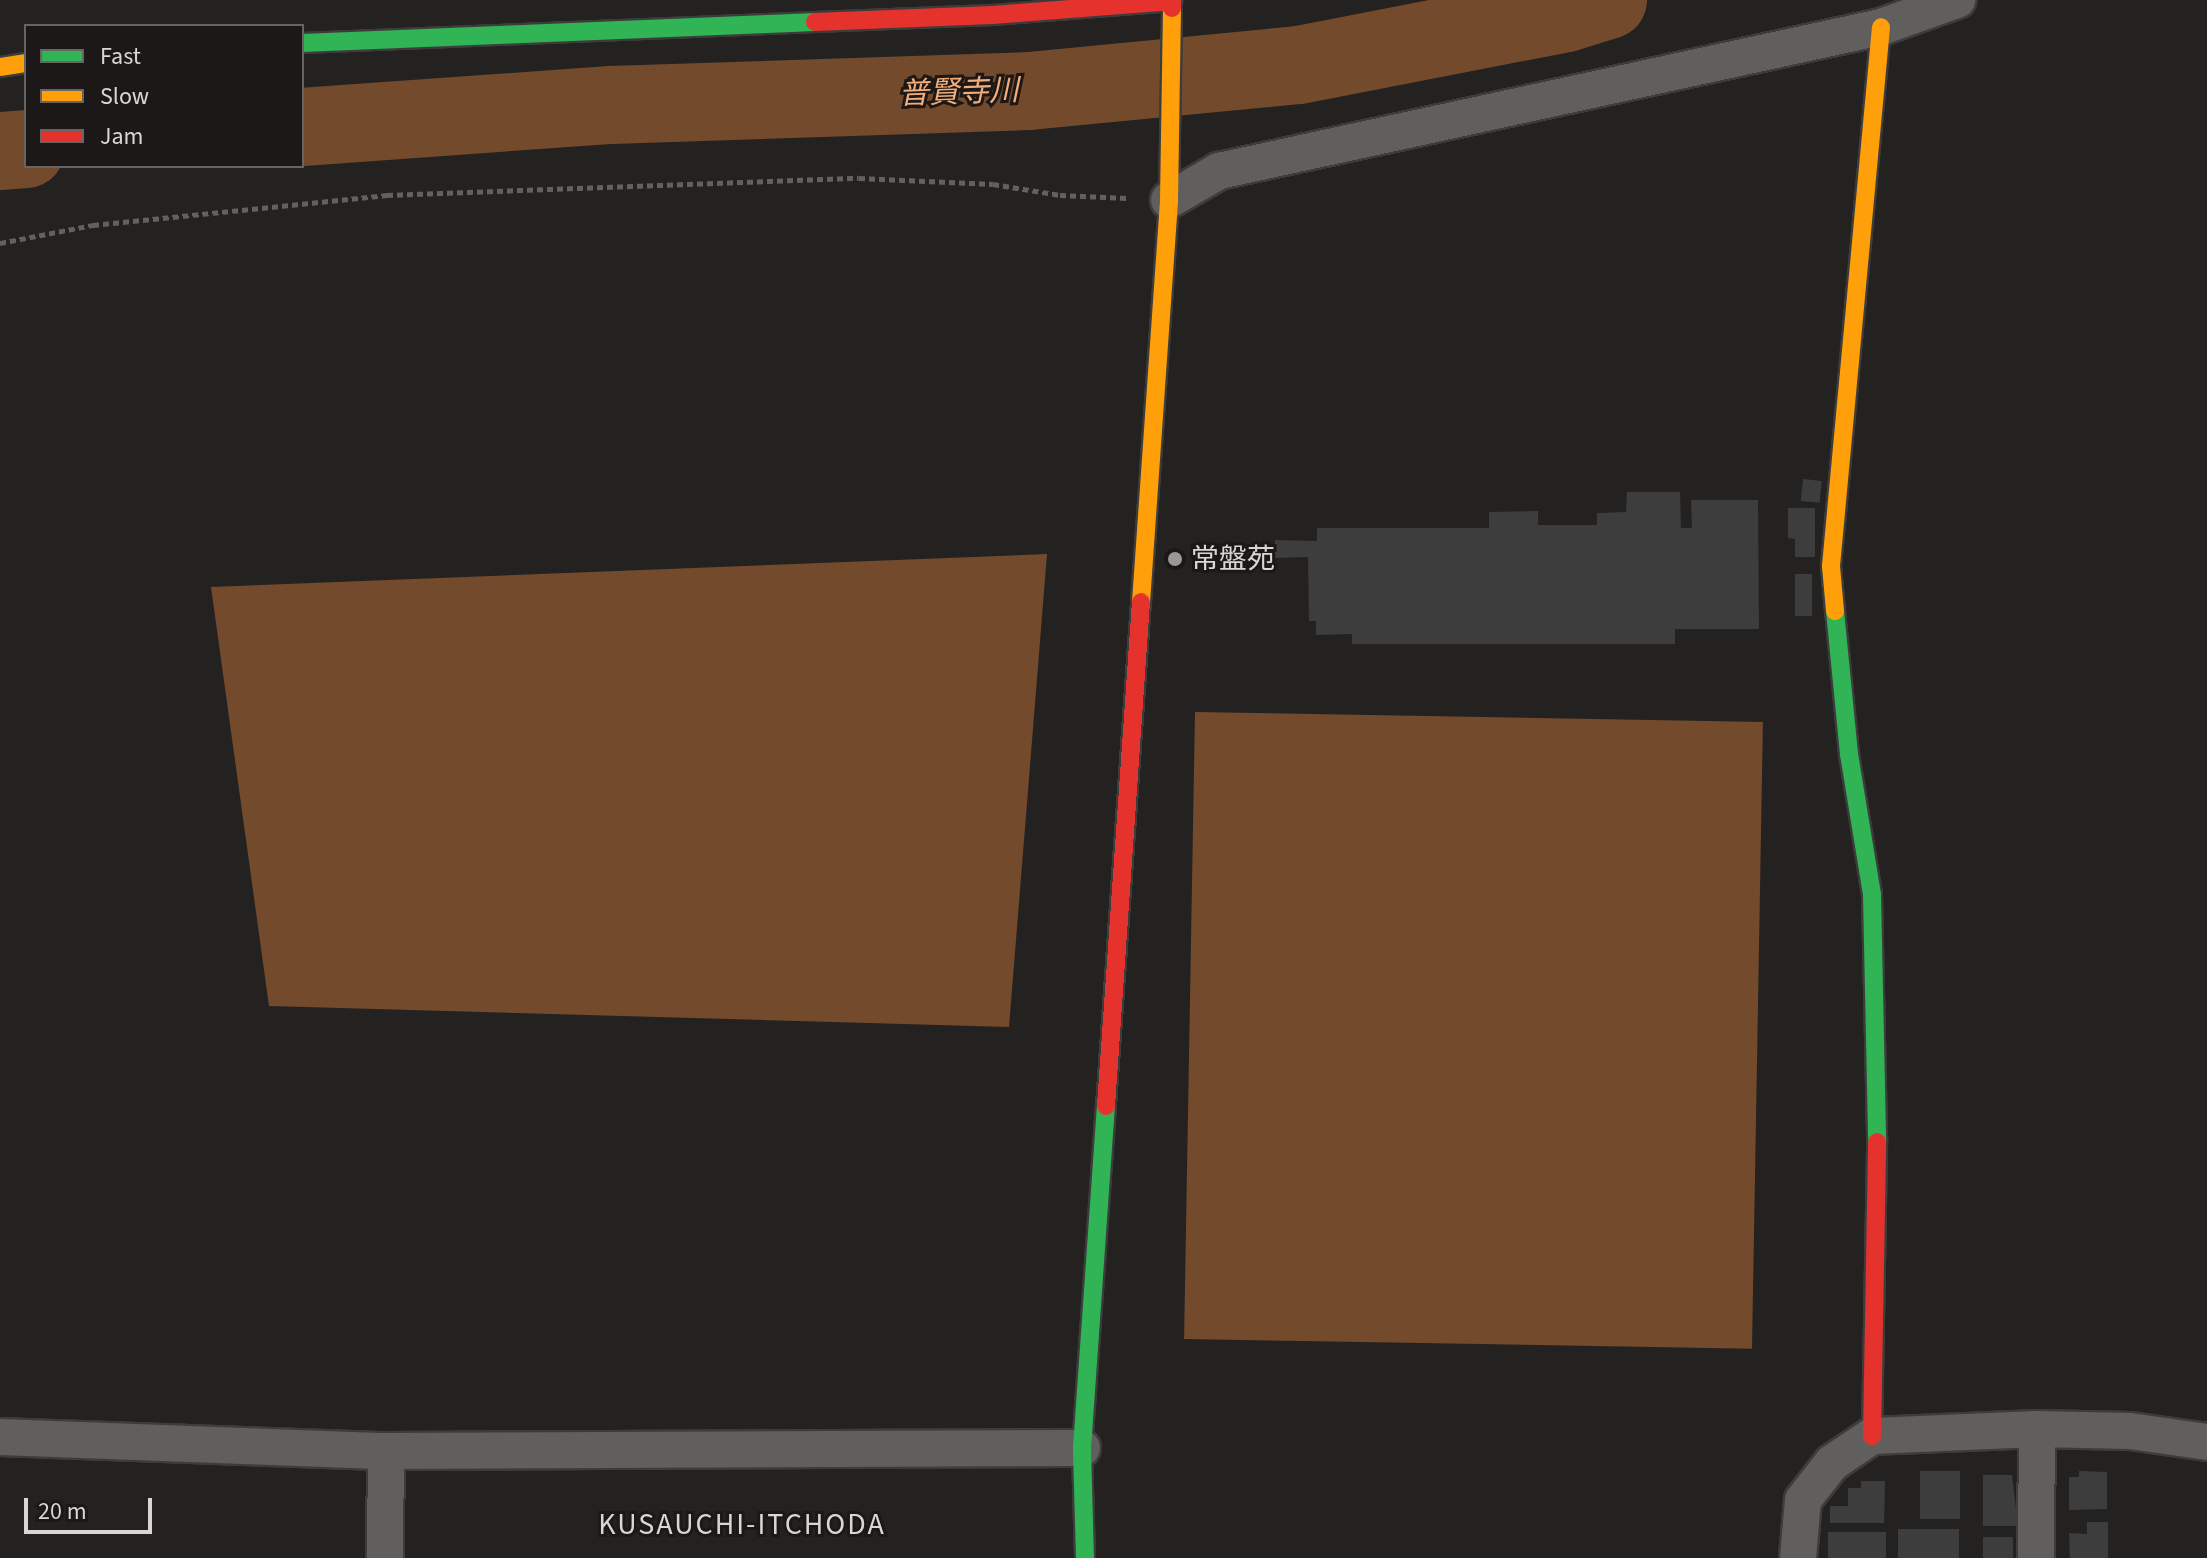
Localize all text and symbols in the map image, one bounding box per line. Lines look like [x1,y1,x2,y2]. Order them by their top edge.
legend [24,24,304,168]
text: Fast [100,39,141,74]
water label: 普賢寺川 [898,73,1020,113]
text: Slow [100,79,149,114]
text: Jam [100,119,144,154]
place label: 常盤苑 [1191,542,1275,576]
marker: 常盤苑 [1166,550,1184,568]
scale bar [28,1482,156,1532]
text: 20 m [38,1494,87,1529]
district label: KUSAUCHI-ITCHODA [598,1507,886,1543]

